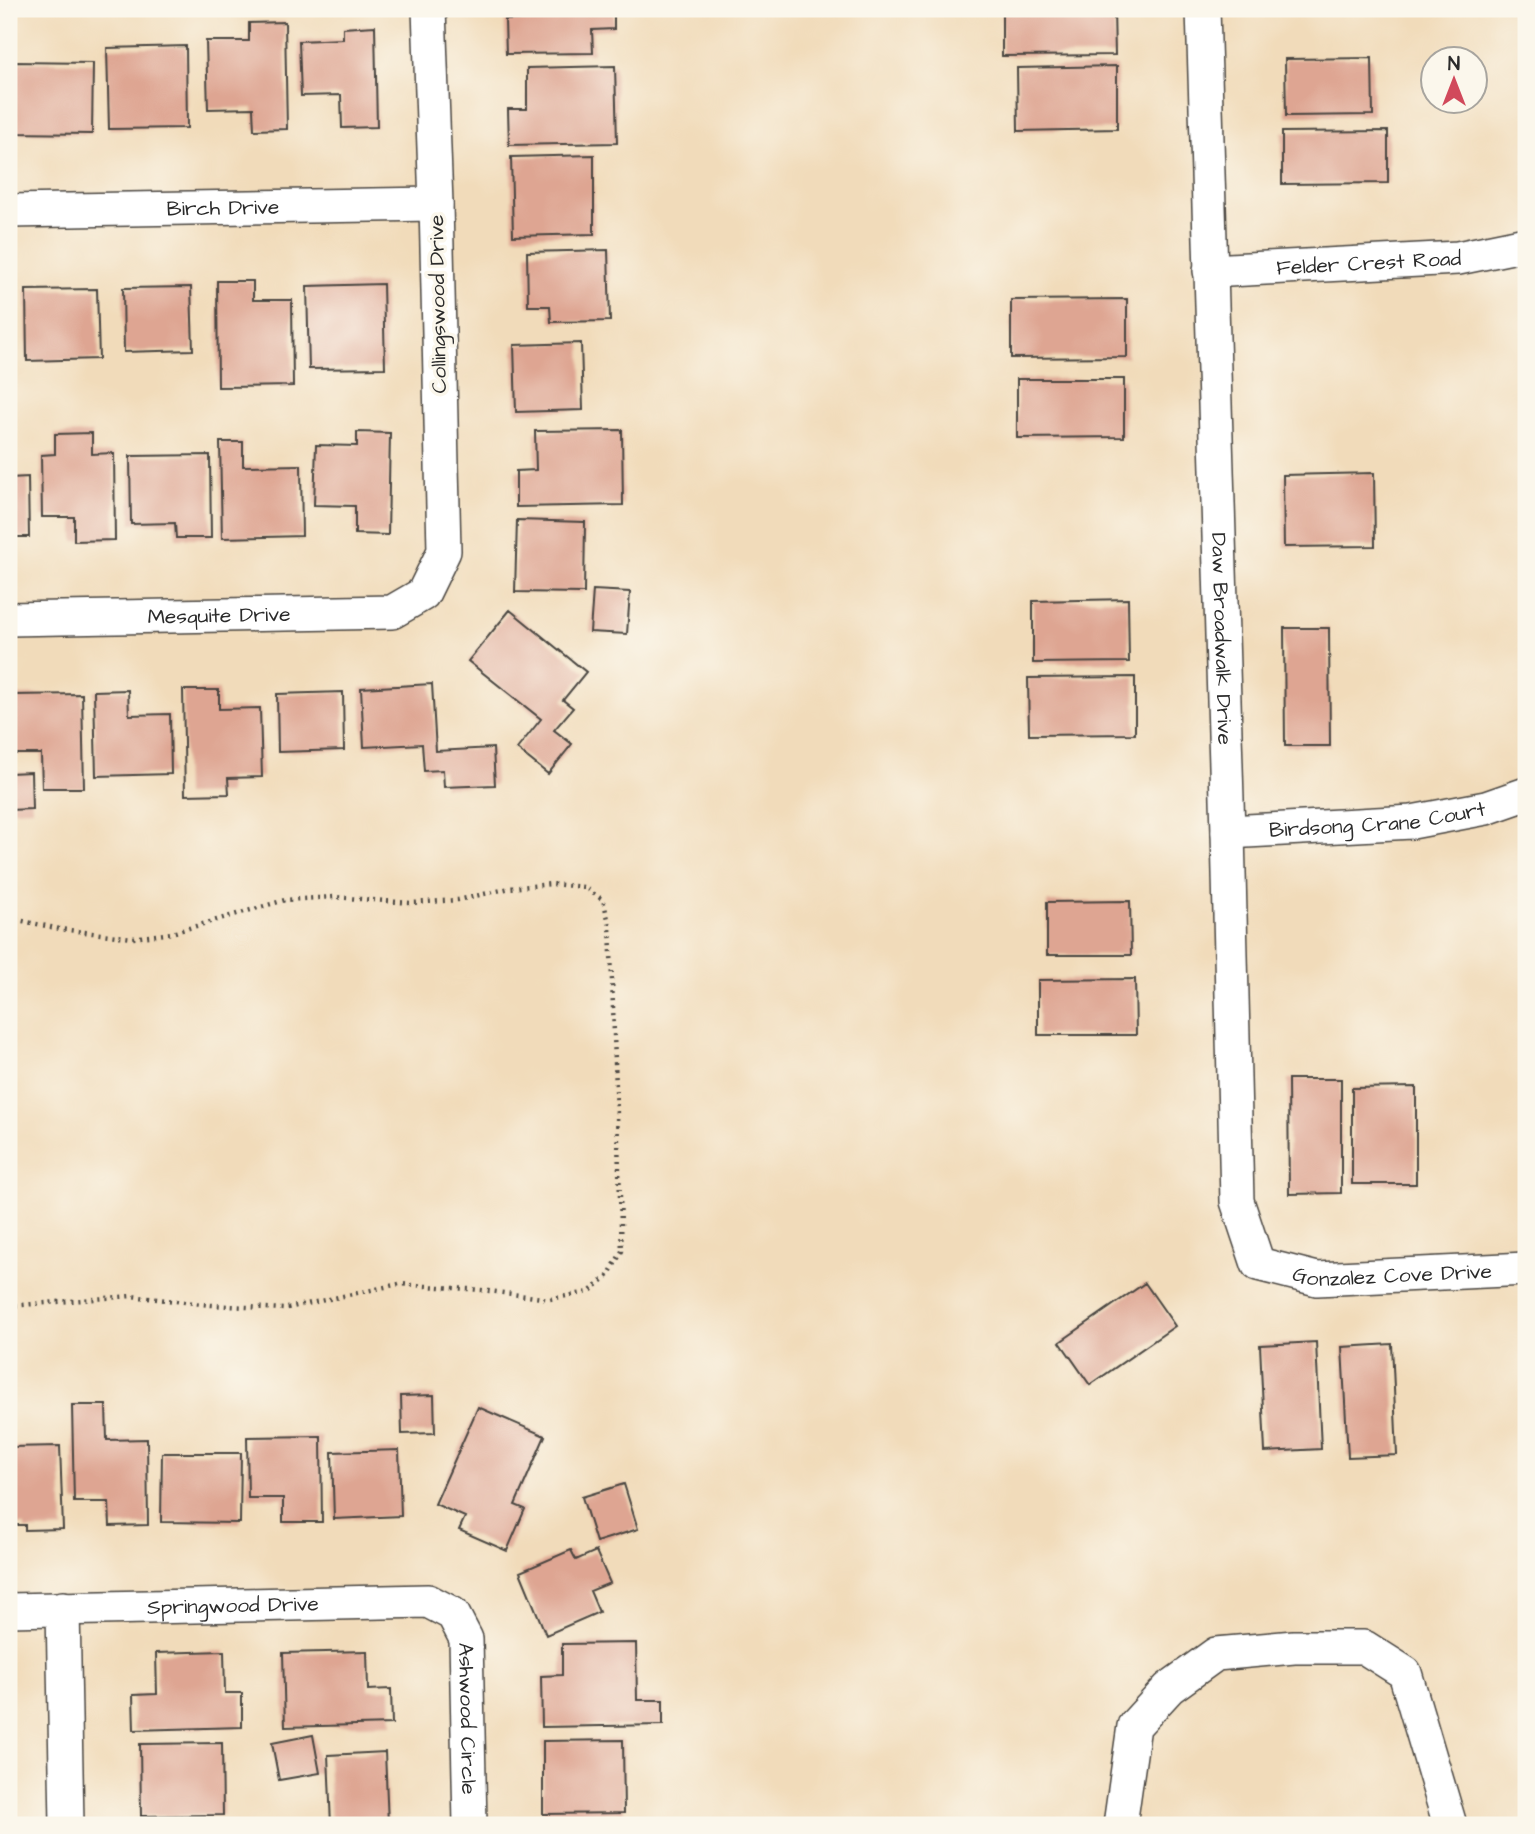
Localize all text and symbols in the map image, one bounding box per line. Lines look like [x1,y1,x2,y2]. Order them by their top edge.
north arrow [1420,46,1490,116]
text: N [1448,51,1460,78]
street label: Birch Drive [166,192,279,223]
street label: Collingswood Drive [422,214,456,394]
street label: Felder Crest Road [1276,243,1462,282]
street label: Daw Broadwalk Drive [1204,532,1240,745]
street label: Mesquite Drive [147,599,291,631]
street label: Birdsong Crane Court [1268,794,1488,844]
street label: Gonzalez Cove Drive [1290,1256,1492,1294]
street label: Springwood Drive [147,1589,319,1622]
street label: Ashwood Circle [452,1642,484,1795]

